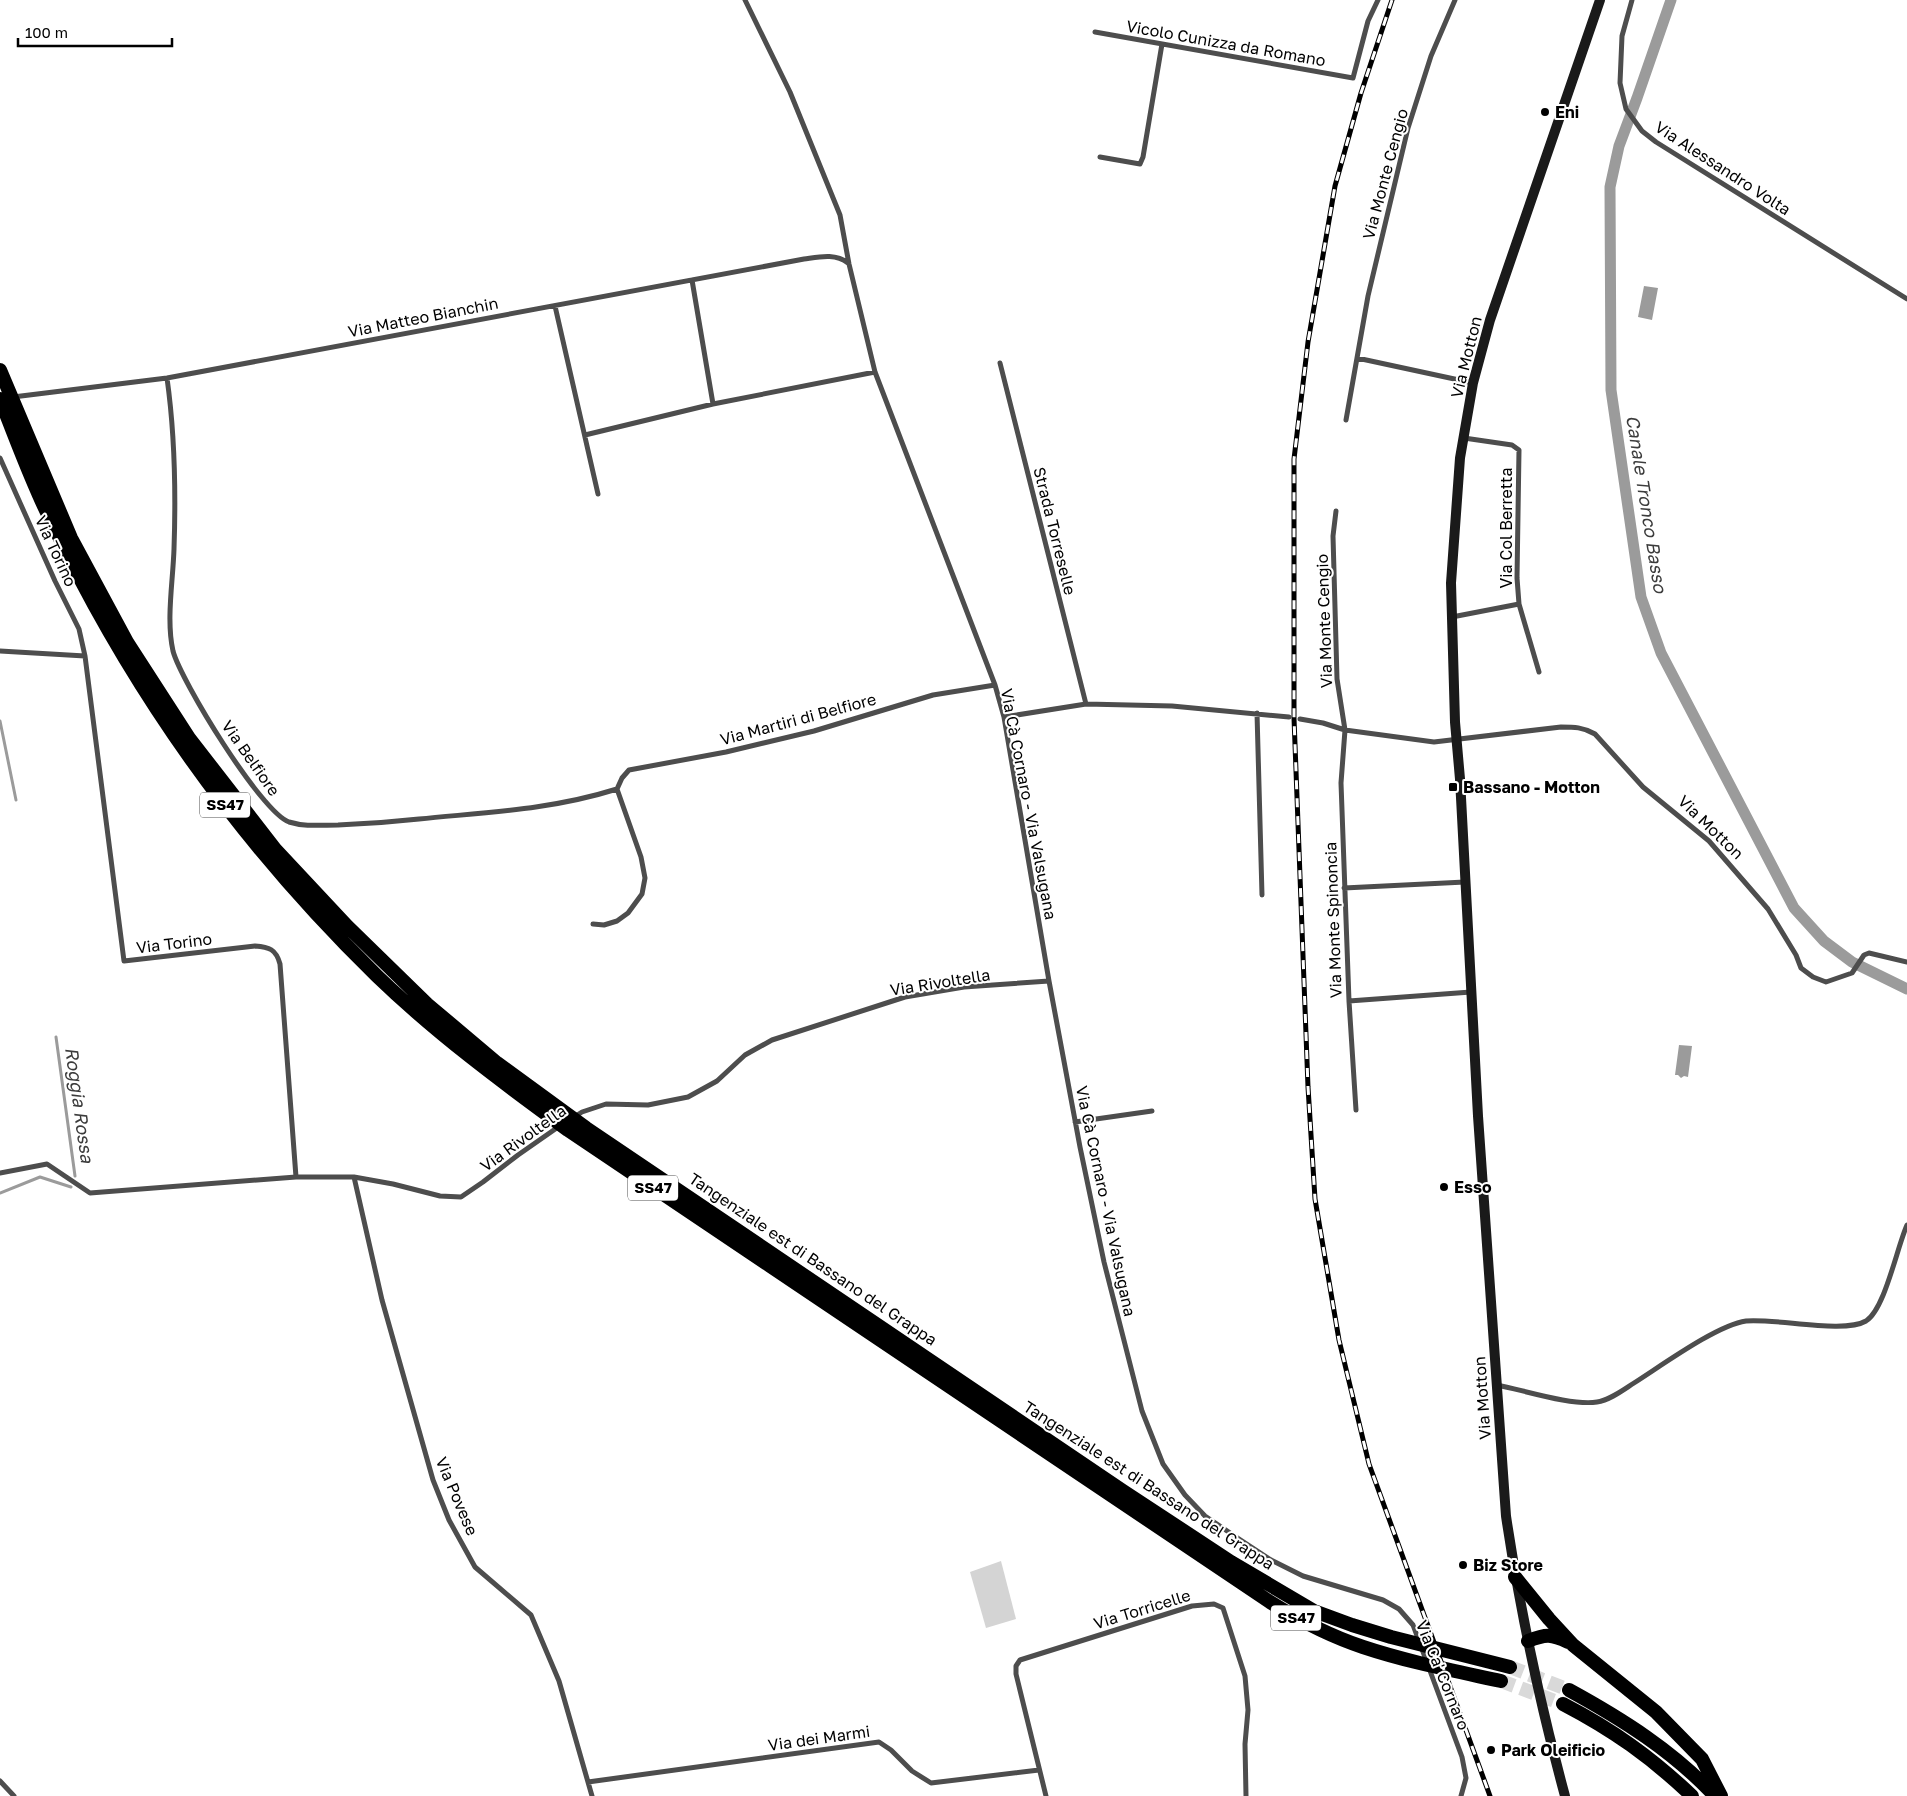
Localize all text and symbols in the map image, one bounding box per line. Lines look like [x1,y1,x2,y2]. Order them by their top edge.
scale bar [18,15,171,47]
street label: Vicolo Cunizza da Romano [1125,16,1327,70]
text: 100 m [25,23,68,41]
place label: Eni [1555,102,1579,122]
street label: Via Monte Cengio [1358,106,1412,242]
marker: Eni [1539,106,1551,118]
street label: Via Alessandro Volta [1651,117,1795,219]
street label: Via Matteo Bianchin [346,293,500,341]
street label: Via Motton [1446,314,1486,400]
water label: Canale Tronco Basso [1622,413,1672,595]
street label: Strada Torreselle [1029,465,1081,597]
street label: Via Col Berretta [1496,468,1516,588]
street label: Via Torino [31,512,81,590]
street label: Via Monte Cengio [1312,553,1336,689]
street label: Via Cà Cornaro - Via Valsugana [997,687,1061,921]
street label: Via Martiri di Belfiore [718,689,878,749]
street label: Via Belfiore [218,716,284,800]
place label: Bassano - Motton [1463,777,1600,797]
marker: Bassano - Motton [1447,781,1459,793]
street label: Via Motton [1674,791,1748,863]
road number: SS47 [200,792,250,818]
street label: Via Monte Spinoncia [1320,841,1346,999]
street label: Via Torino [135,928,213,958]
street label: Via Rivoltella [888,964,992,1000]
water label: Roggia Rossa [61,1046,99,1165]
street label: Via Cà Cornaro - Via Valsugana [1072,1084,1140,1318]
street label: Via Rivoltella [476,1100,570,1176]
street label: Tangenziale est di Bassano del Grappa [685,1168,941,1350]
road number: SS47 [628,1176,678,1200]
place label: Esso [1454,1177,1492,1197]
marker: Esso [1438,1181,1450,1193]
street label: Via Motton [1469,1356,1495,1440]
street label: Tangenziale est di Bassano del Grappa [1020,1396,1278,1574]
street label: Via Povese [432,1454,482,1538]
place label: Biz Store [1473,1555,1543,1575]
marker: Biz Store [1457,1559,1469,1571]
street label: Via Torricelle [1091,1585,1193,1633]
road number: SS47 [1271,1606,1321,1630]
street label: Via Ca' Cornaro [1412,1617,1474,1733]
street label: Via dei Marmi [767,1721,871,1755]
place label: Park Oleificio [1501,1740,1606,1760]
marker: Park Oleificio [1485,1744,1497,1756]

